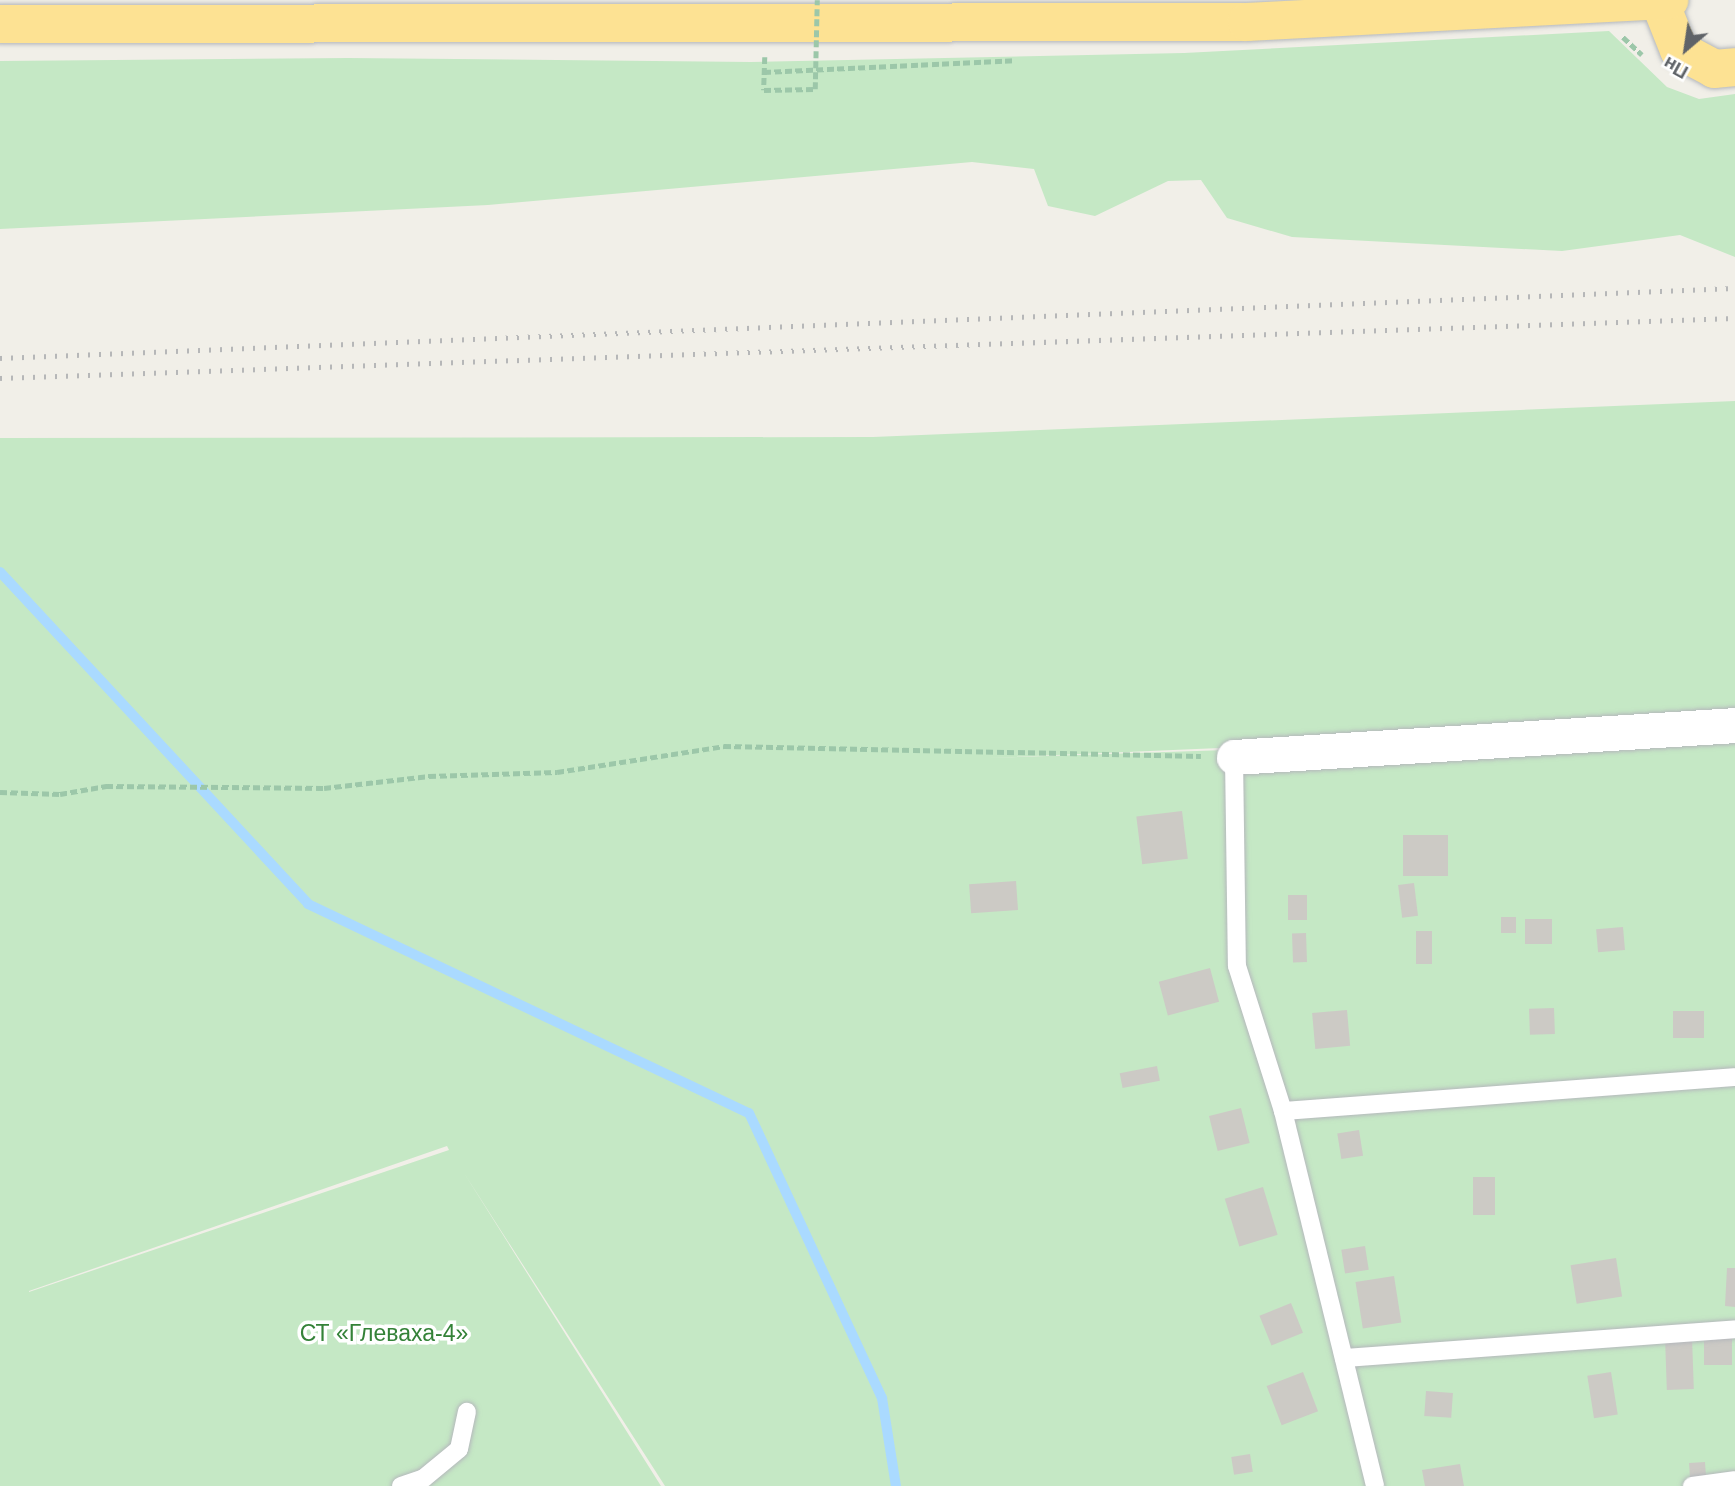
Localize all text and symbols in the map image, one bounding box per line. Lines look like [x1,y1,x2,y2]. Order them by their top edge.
north arrow [1651,14,1721,84]
text: Пн [1659,53,1692,83]
park label: СТ «Глеваха-4» [300,1319,468,1347]

